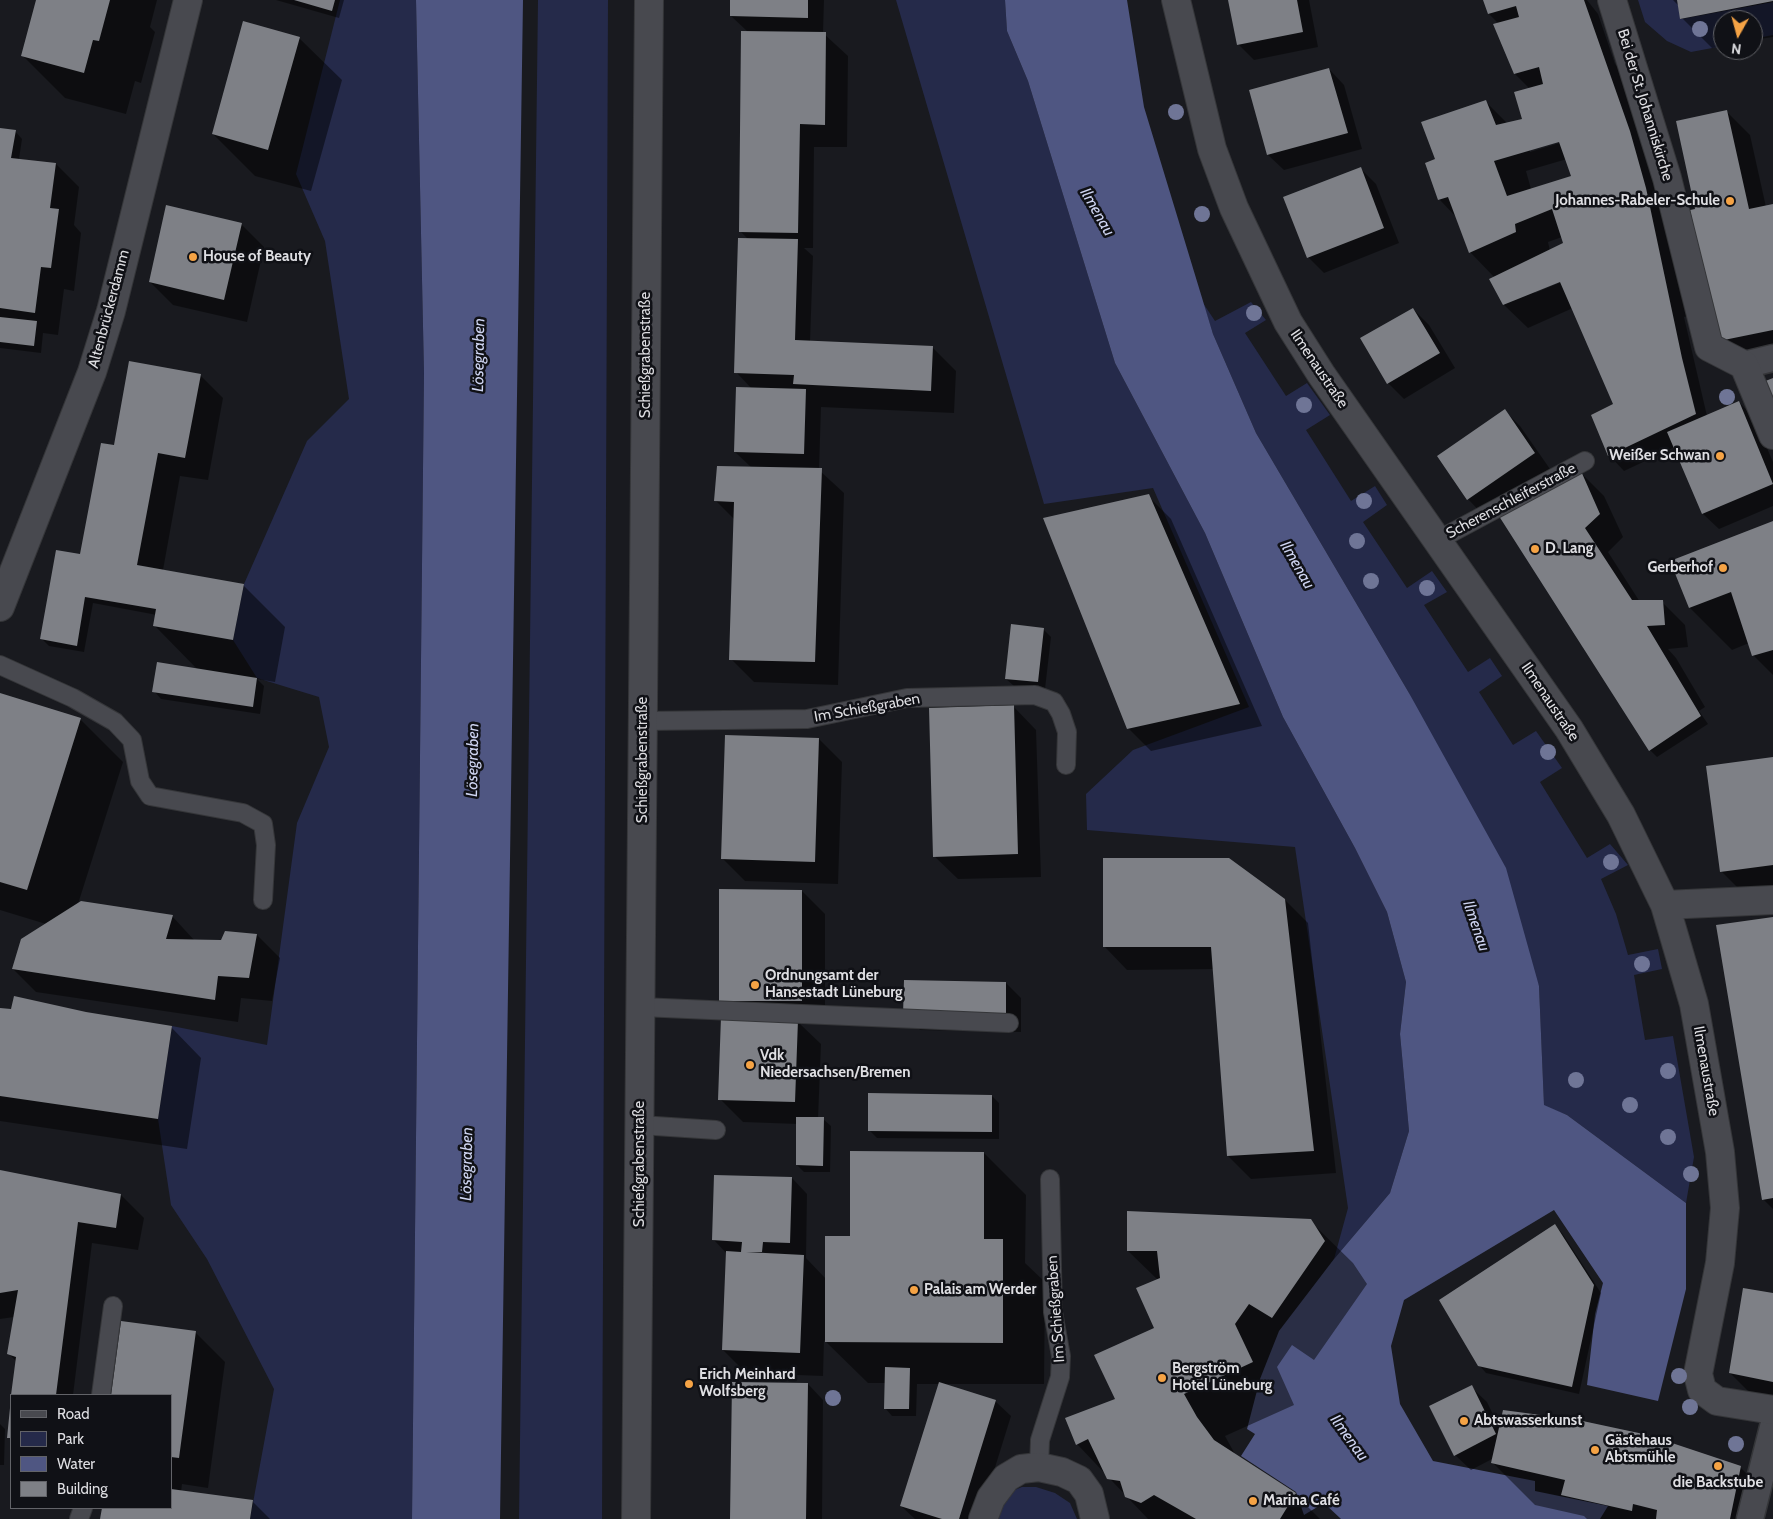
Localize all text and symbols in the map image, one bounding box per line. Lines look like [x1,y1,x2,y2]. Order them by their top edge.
north arrow [1713,10,1763,60]
street label: Bei der St. Johanniskirche [1613,27,1677,183]
text: N [1730,39,1742,58]
water label: Ilmenau [1076,184,1118,240]
place label: Johannes-Rabeler-Schule [1555,192,1720,210]
marker: Johannes-Rabeler-Schule [1724,195,1736,207]
street label: Altenbrückerdamm [85,248,133,370]
place label: House of Beauty [203,248,311,266]
marker: House of Beauty [187,251,199,263]
street label: Schießgrabenstraße [637,292,655,418]
water label: Lösegraben [469,318,489,392]
street label: Ilmenaustraße [1286,326,1352,412]
place label: Weißer Schwan [1609,447,1710,465]
marker: Weißer Schwan [1714,450,1726,462]
street label: Scherenschleiferstraße [1443,459,1579,543]
water label: Ilmenau [1276,537,1318,593]
place label: D. Lang [1545,540,1593,558]
marker: D. Lang [1529,543,1541,555]
place label: Gerberhof [1647,559,1713,577]
marker: Gerberhof [1717,562,1729,574]
street label: Ilmenaustraße [1517,659,1583,745]
street label: Im Schießgraben [813,690,921,726]
street label: Schießgrabenstraße [634,697,652,823]
water label: Lösegraben [463,723,483,797]
water label: Ilmenau [1458,898,1494,954]
place label: Ordnungsamt der Hansestadt Lüneburg [765,967,903,1002]
marker: Ordnungsamt der Hansestadt Lüneburg [749,979,761,991]
street label: Ilmenaustraße [1689,1025,1723,1117]
place label: Vdk Niedersachsen/Bremen [760,1047,911,1082]
marker: Vdk Niedersachsen/Bremen [744,1059,756,1071]
street label: Schießgrabenstraße [631,1101,649,1227]
water label: Lösegraben [457,1127,477,1201]
street label: Im Schießgraben [1043,1255,1069,1363]
place label: Palais am Werder [924,1281,1036,1299]
marker: Palais am Werder [908,1284,920,1296]
place label: Bergström Hotel Lüneburg [1172,1360,1272,1395]
place label: Erich Meinhard Wolfsberg [699,1366,795,1401]
marker: Bergström Hotel Lüneburg [1156,1372,1168,1384]
marker: Erich Meinhard Wolfsberg [683,1378,695,1390]
legend [10,1394,172,1509]
text: Road [57,1405,90,1423]
water label: Ilmenau [1326,1411,1372,1465]
place label: Abtswasserkunst [1474,1412,1582,1430]
marker: Abtswasserkunst [1458,1415,1470,1427]
text: Park [57,1430,84,1448]
place label: Gästehaus Abtsmühle [1605,1432,1675,1467]
marker: Gästehaus Abtsmühle [1589,1444,1601,1456]
text: Water [57,1455,95,1473]
marker: die Backstube [1712,1460,1724,1472]
place label: die Backstube [1673,1474,1763,1492]
text: Building [57,1480,108,1498]
place label: Marina Café [1263,1492,1340,1510]
marker: Marina Café [1247,1495,1259,1507]

